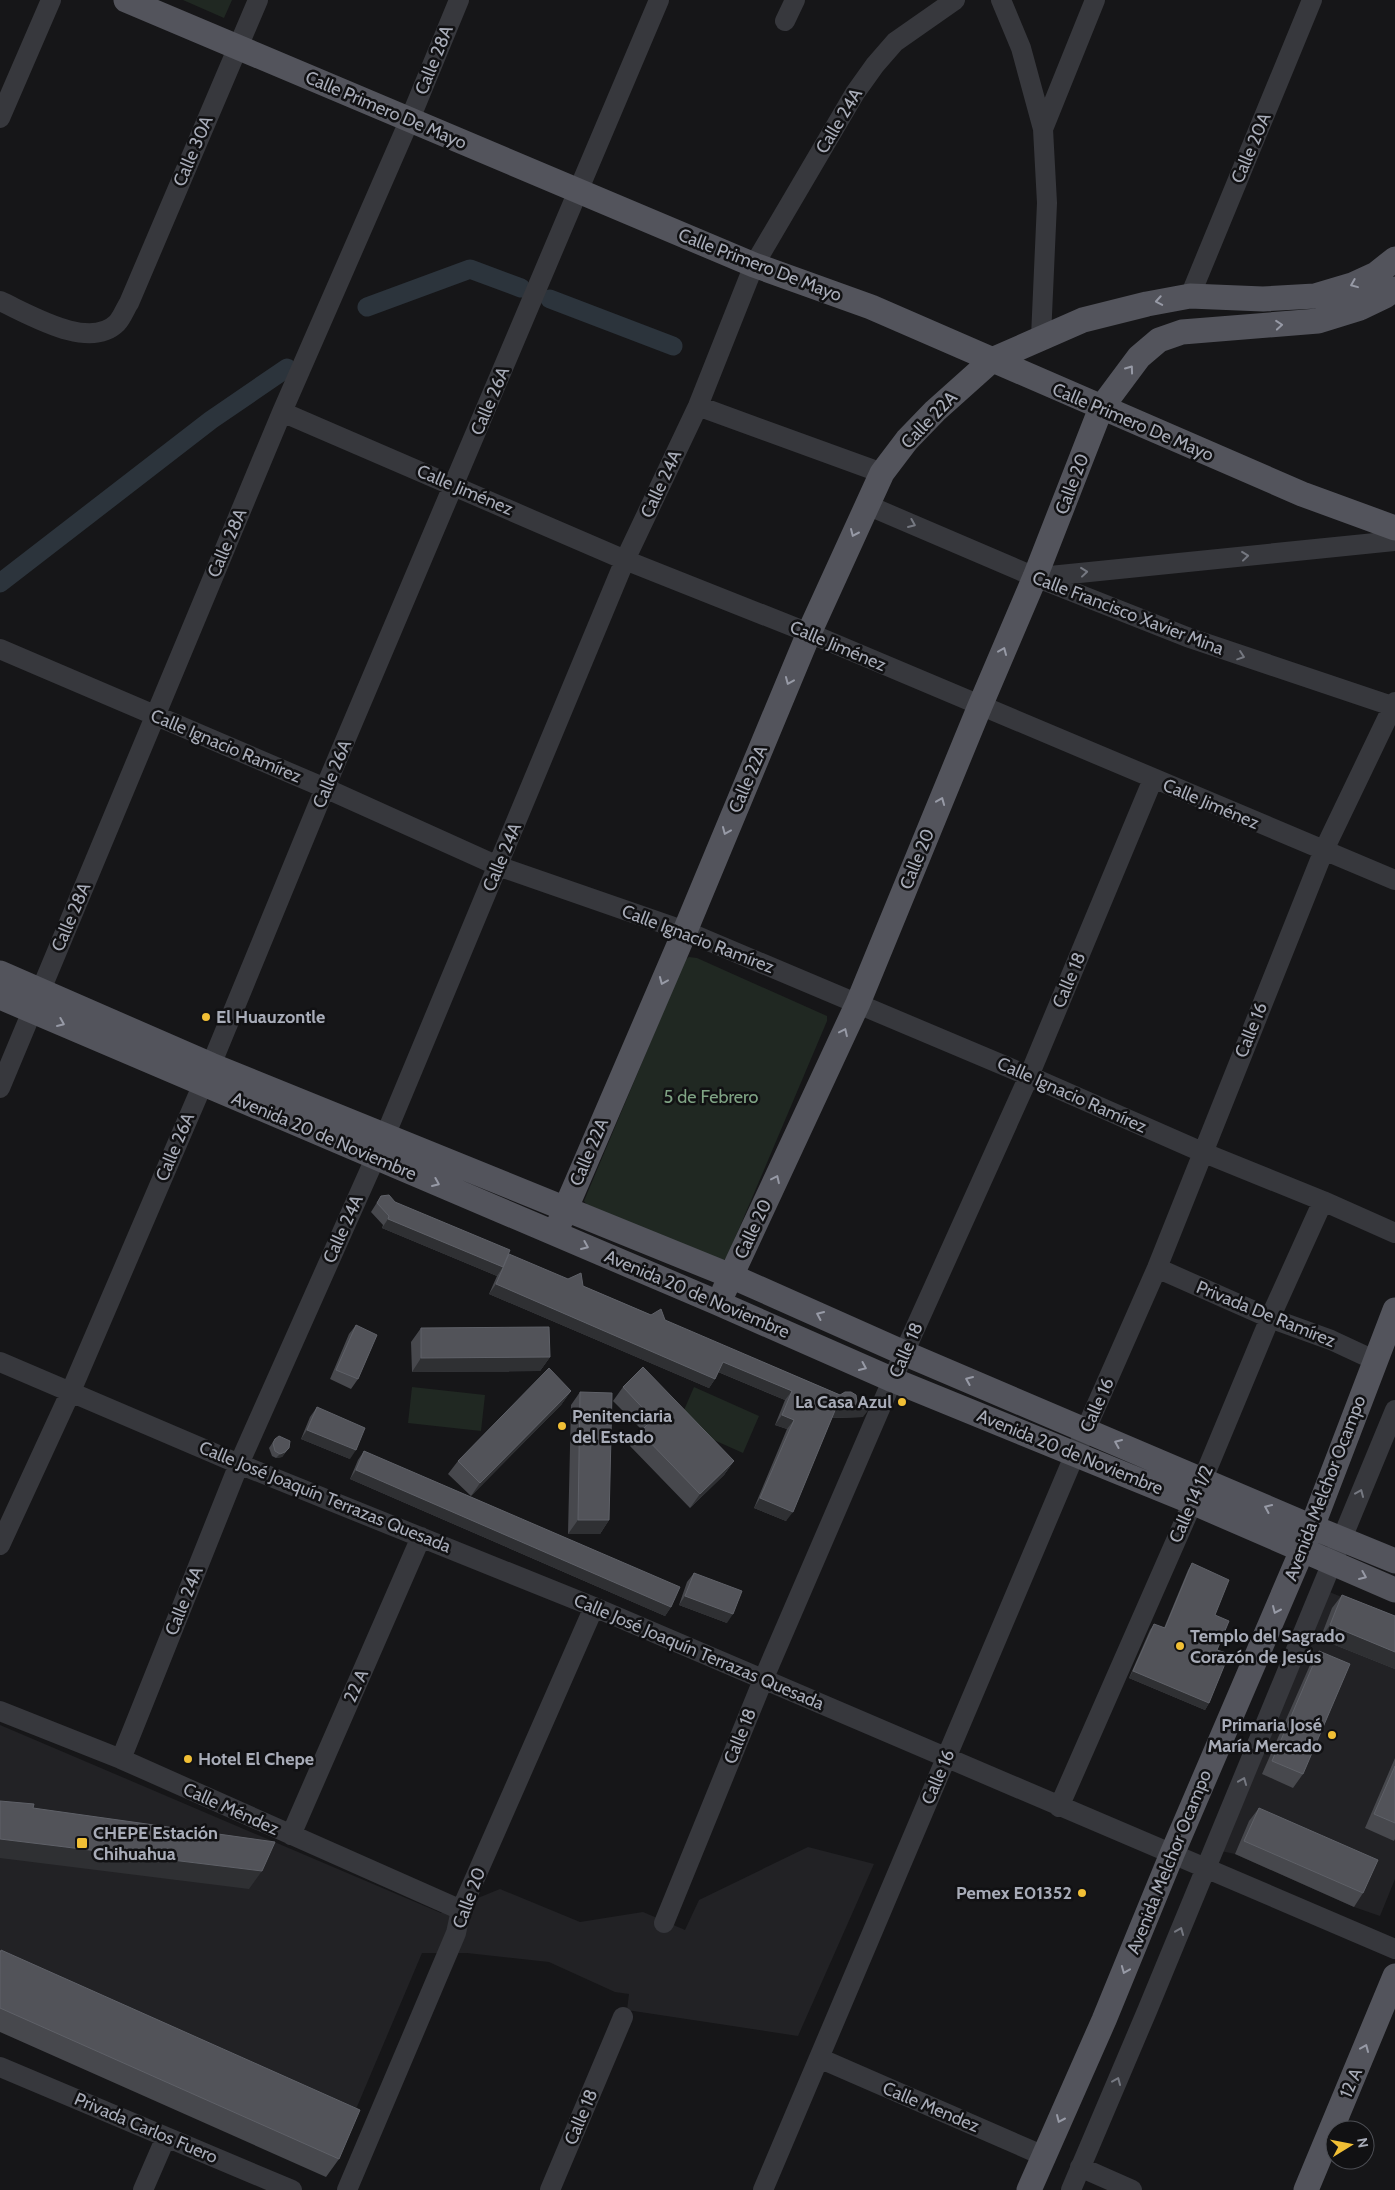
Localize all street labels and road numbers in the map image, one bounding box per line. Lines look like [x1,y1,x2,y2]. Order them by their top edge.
street label: Calle 28A [410,22,458,98]
street label: Calle Primero De Mayo [302,66,470,154]
street label: Calle 24A [811,84,867,158]
street label: Calle 20A [1226,109,1276,187]
street label: Calle 30A [168,112,218,190]
street label: Calle Primero De Mayo [675,224,845,306]
street label: Calle 26A [466,363,514,439]
street label: Calle Primero De Mayo [1049,378,1217,466]
street label: Calle 22A [896,387,962,453]
street label: Calle 24A [636,447,686,521]
street label: Calle 20 [1050,450,1094,518]
street label: Calle Jiménez [414,460,517,520]
street label: Calle 28A [203,505,251,581]
street label: Calle Francisco Xavier Mina [1029,566,1227,660]
street label: Calle Jiménez [787,616,890,676]
street label: Calle Ignacio Ramírez [147,704,305,788]
street label: Calle 26A [308,736,356,812]
street label: Calle 22A [724,742,772,816]
street label: Calle Jiménez [1160,774,1263,834]
street label: Calle 24A [478,819,526,895]
street label: Calle 20 [895,825,939,893]
street label: Calle 28A [47,879,95,955]
street label: Calle Ignacio Ramírez [619,900,778,978]
street label: Calle 18 [1048,949,1090,1011]
street label: Calle 16 [1230,999,1272,1061]
street label: Calle Ignacio Ramírez [994,1052,1151,1138]
street label: Avenida 20 de Noviembre [228,1087,420,1185]
street label: Calle 26A [151,1109,199,1185]
street label: Calle 22A [565,1115,613,1189]
street label: Calle 24A [318,1191,368,1267]
street label: Calle 20 [730,1196,776,1262]
street label: Avenida 20 de Noviembre [601,1245,793,1343]
street label: Privada De Ramírez [1193,1276,1339,1352]
street label: Calle 18 [884,1319,928,1381]
street label: Calle 16 [1075,1374,1119,1436]
street label: Avenida Melchor Ocampo [1280,1392,1371,1584]
street label: Avenida 20 de Noviembre [974,1405,1166,1499]
street label: Calle José Joaquín Terrazas Quesada [196,1436,454,1558]
street label: Calle 14 1/2 [1164,1462,1218,1546]
street label: Calle 24A [160,1563,208,1639]
street label: Calle José Joaquín Terrazas Quesada [571,1589,828,1715]
street label: 22 A [339,1666,373,1706]
street label: Calle 18 [719,1705,761,1767]
street label: Calle 16 [917,1746,959,1808]
street label: Avenida Melchor Ocampo [1122,1767,1216,1957]
street label: Calle Méndez [180,1778,283,1840]
street label: Calle 20 [448,1864,490,1932]
street label: 12 A [1335,2065,1367,2101]
street label: Calle Mendez [879,2077,983,2137]
street label: Calle 18 [560,2086,602,2148]
street label: Privada Carlos Fuero [71,2088,221,2168]

